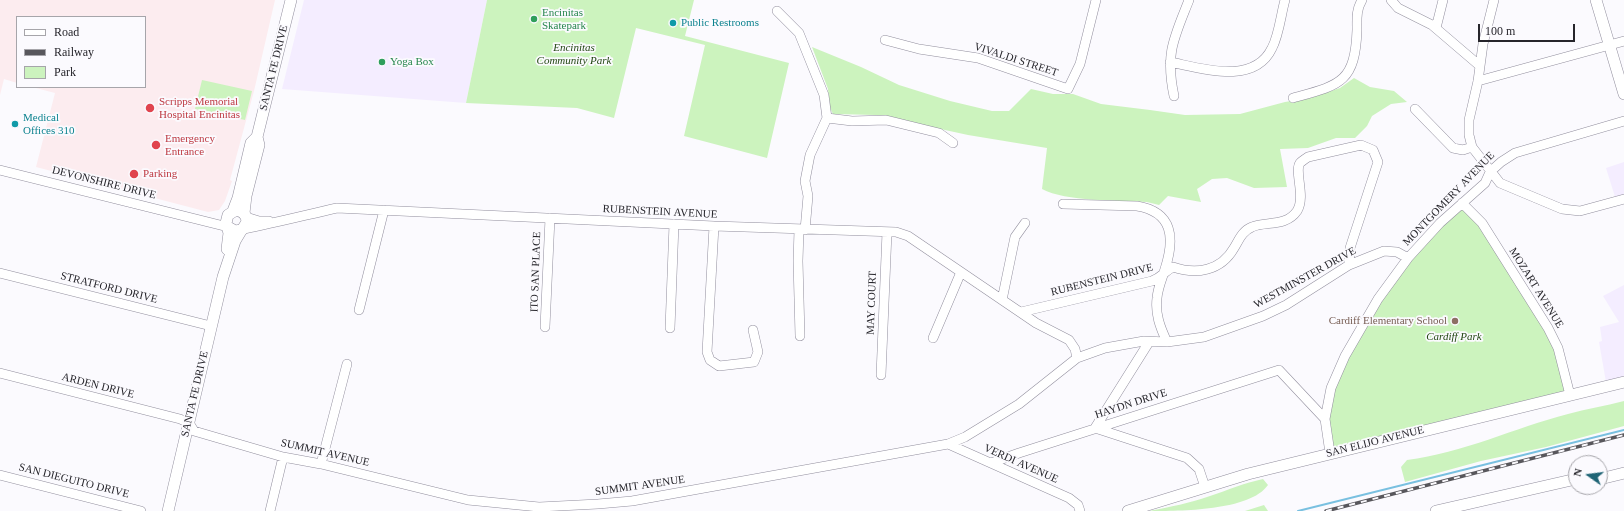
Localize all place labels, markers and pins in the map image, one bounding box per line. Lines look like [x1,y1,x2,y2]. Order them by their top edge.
place label: Encinitas Skatepark [542,6,586,32]
marker: Encinitas Skatepark [529,14,539,24]
place label: Public Restrooms [681,16,759,30]
marker: Public Restrooms [668,18,678,28]
place label: Yoga Box [390,55,434,69]
marker: Yoga Box [377,57,387,67]
place label: Scripps Memorial Hospital Encinitas [159,95,240,121]
marker: Scripps Memorial Hospital Encinitas [144,102,156,114]
place label: Medical Offices 310 [23,111,74,137]
marker: Medical Offices 310 [10,119,20,129]
place label: Emergency Entrance [165,132,215,158]
marker: Emergency Entrance [150,139,162,151]
place label: Parking [143,167,177,181]
marker: Parking [128,168,140,180]
place label: Cardiff Elementary School [1329,314,1447,328]
marker: Cardiff Elementary School [1450,316,1460,326]

